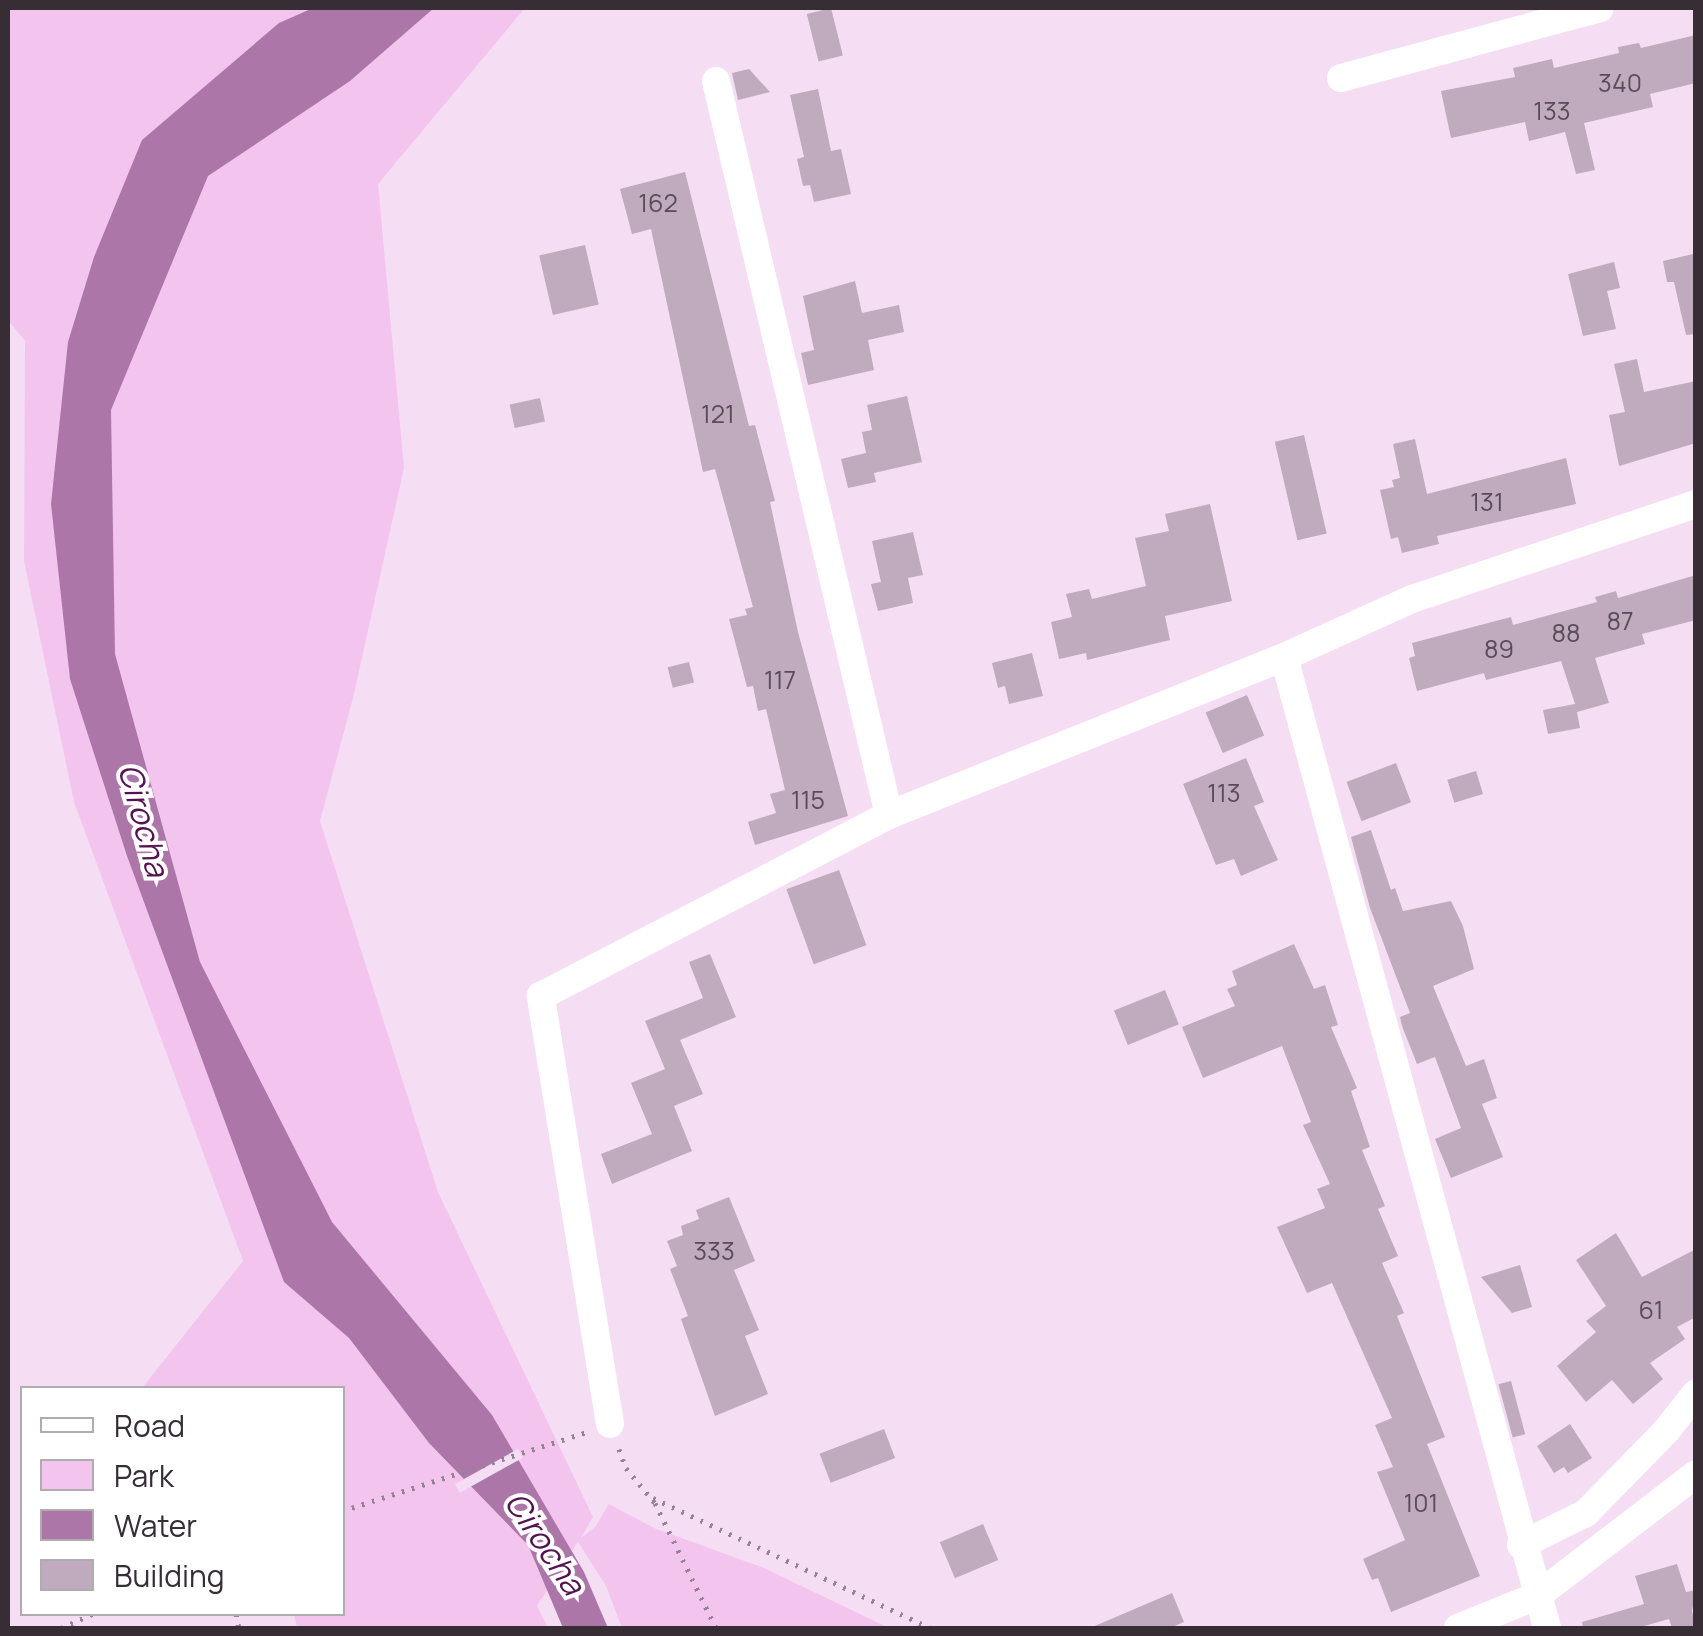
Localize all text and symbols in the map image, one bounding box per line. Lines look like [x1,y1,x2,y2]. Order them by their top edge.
house number: 340 [1598,68,1642,98]
house number: 133 [1533,96,1571,126]
house number: 162 [638,188,678,218]
house number: 121 [701,399,735,429]
house number: 131 [1470,487,1504,517]
house number: 87 [1606,606,1634,636]
house number: 88 [1551,618,1581,648]
house number: 89 [1484,634,1514,664]
house number: 117 [764,665,796,695]
water label: Cirocha [111,759,177,881]
house number: 113 [1207,778,1241,808]
house number: 115 [791,785,825,815]
house number: 333 [693,1236,735,1266]
house number: 61 [1639,1295,1663,1325]
legend [20,1386,345,1616]
text: Road [114,1405,185,1446]
text: Park [114,1455,174,1496]
water label: Cirocha [497,1485,593,1601]
house number: 101 [1404,1488,1438,1518]
text: Water [114,1505,197,1546]
text: Building [114,1555,225,1596]

